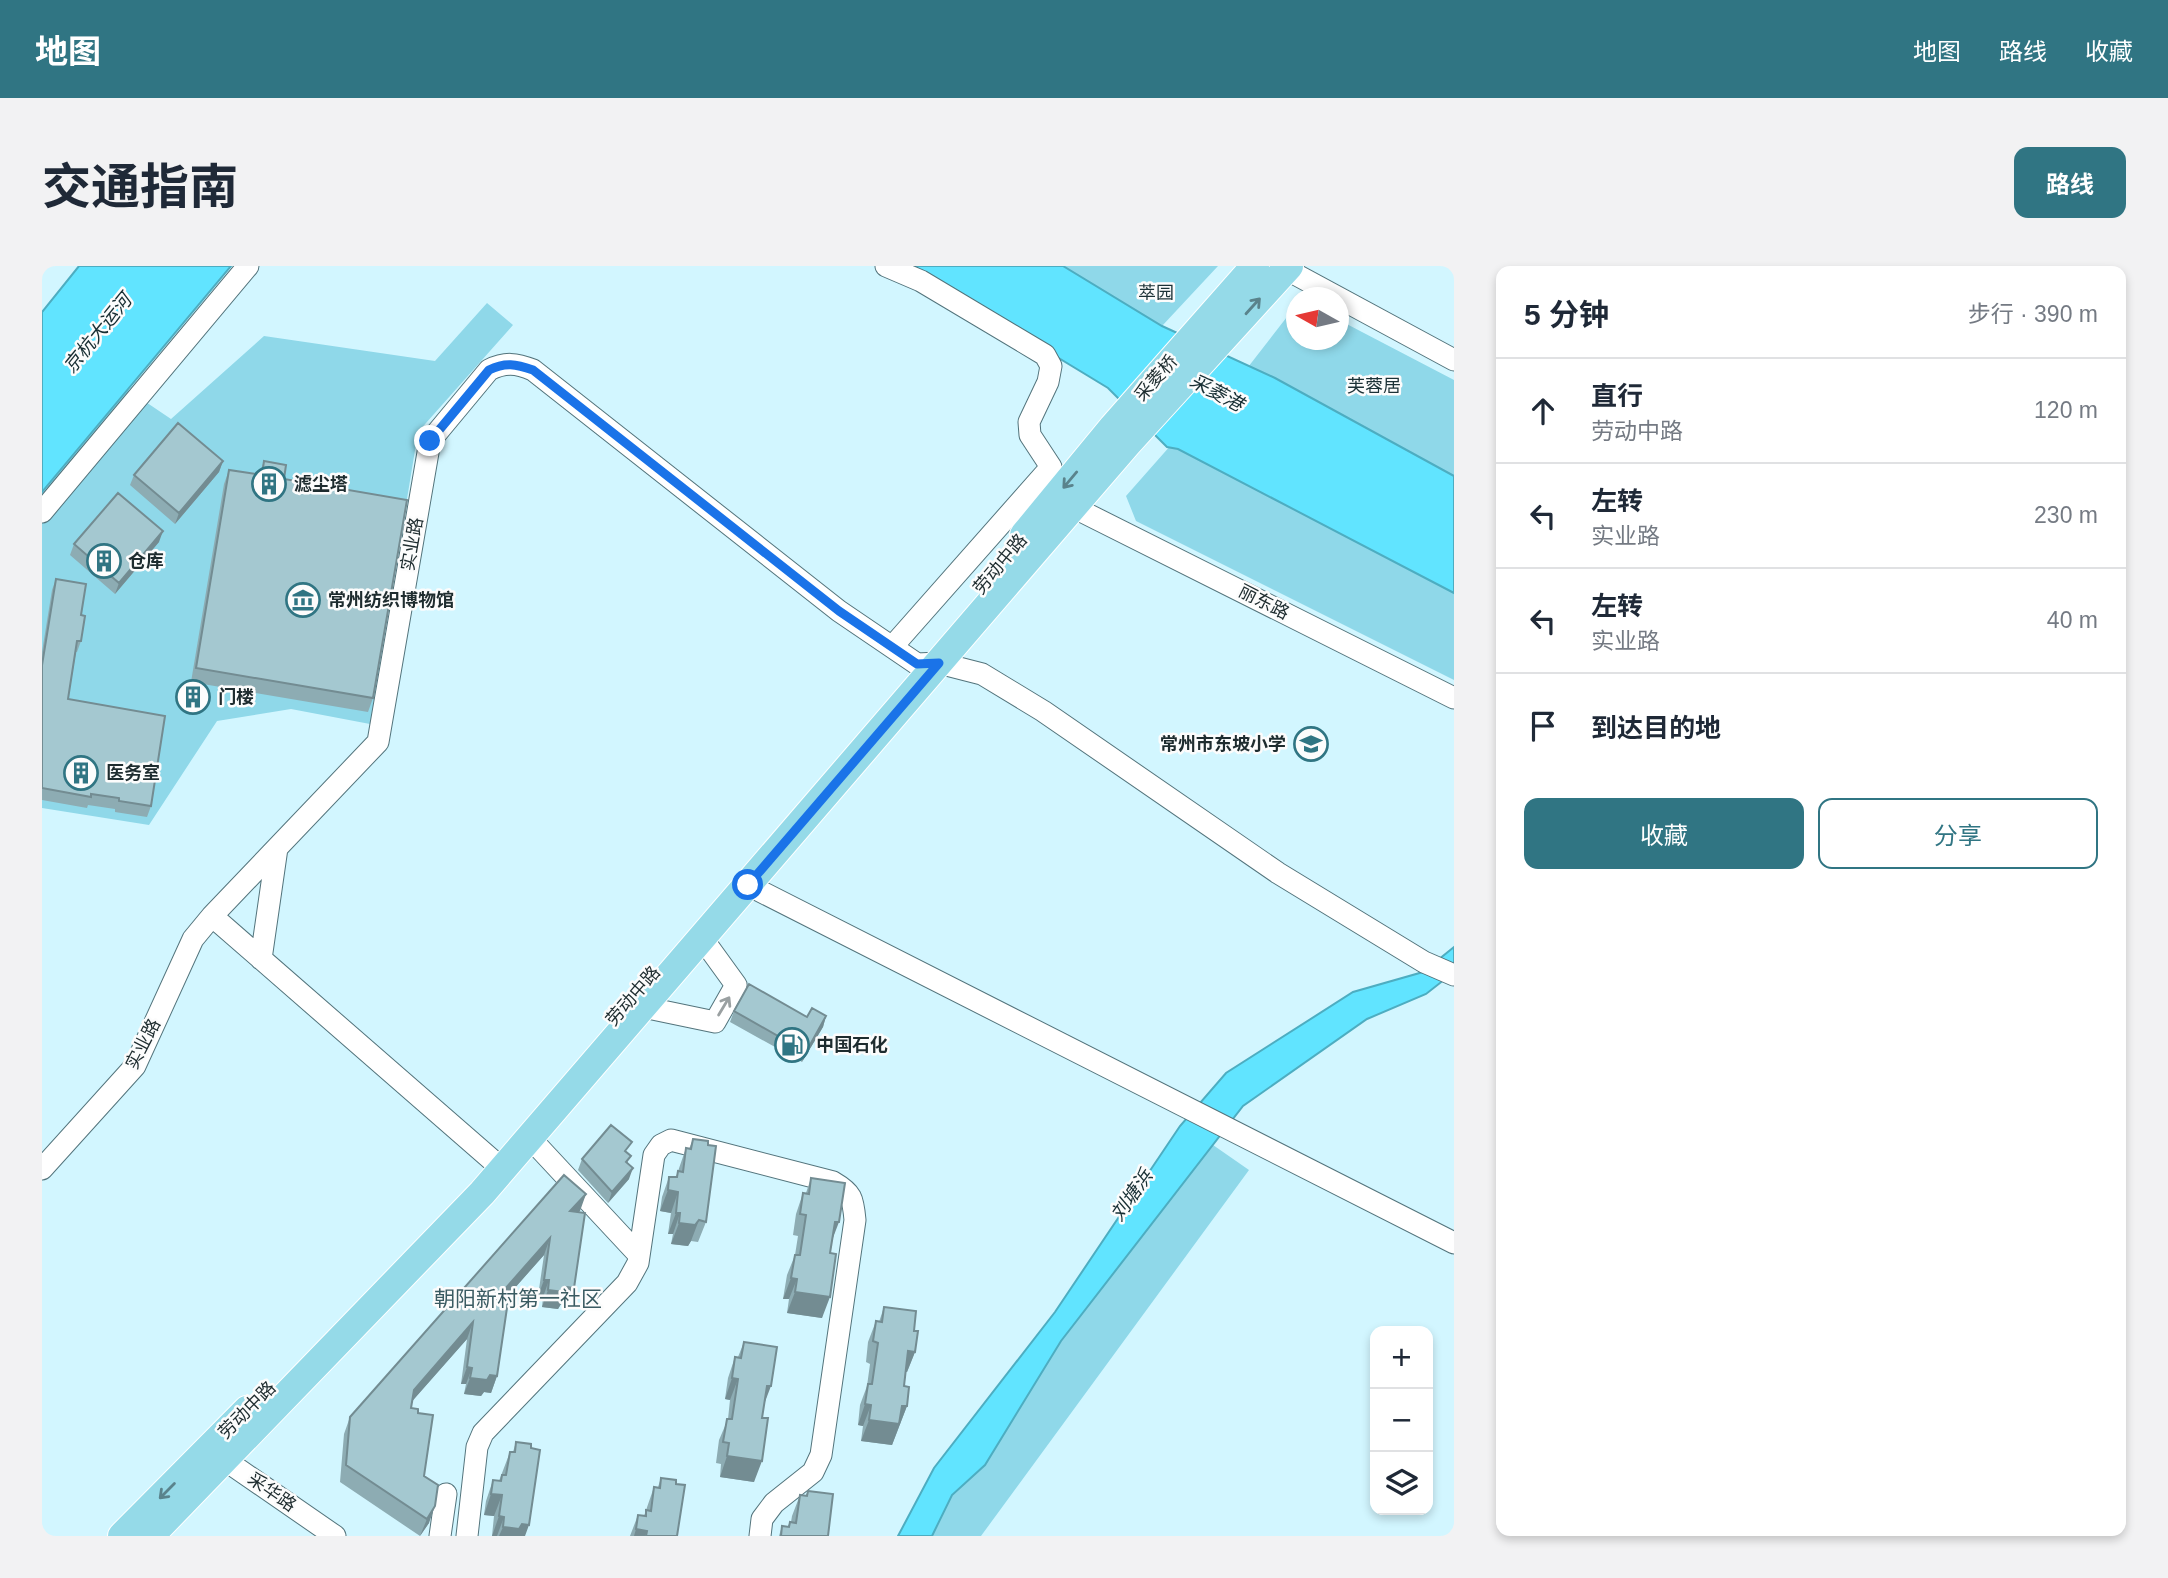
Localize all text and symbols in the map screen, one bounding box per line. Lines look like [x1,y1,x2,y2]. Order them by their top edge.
text: 地图 [35,33,101,70]
text: 地图 [1913,38,1961,65]
text: 路线 [1999,38,2047,65]
text: 收藏 [2085,38,2133,65]
button: 路线 [2014,147,2126,218]
text: 交通指南 [42,160,238,214]
park label: 萃园 [1138,283,1174,303]
water label: 京杭大运河 [59,287,138,377]
north arrow [1286,287,1349,350]
one-way arrow [1245,297,1261,315]
text: 5 分钟 [1524,298,1609,331]
text: 步行 · 390 m [1968,301,2098,327]
street label: 采菱桥 [1131,351,1181,405]
water label: 采菱港 [1187,370,1250,416]
park label: 芙蓉居 [1347,376,1401,396]
text: 直行 [1591,381,1643,411]
icon: ahead [1524,392,1562,430]
text: 120 m [2034,397,2098,423]
text: 劳动中路 [1591,418,1683,444]
route end [414,425,445,456]
building icon: 滤尘塔 [250,465,288,503]
one-way arrow [1062,470,1077,488]
place label: 滤尘塔 [294,474,348,494]
text: 左转 [1591,486,1643,516]
icon: left [1524,497,1562,535]
text: 230 m [2034,502,2098,528]
street label: 实业路 [397,516,427,572]
text: 实业路 [1591,523,1660,549]
street label: 劳动中路 [969,530,1031,598]
building icon: 仓库 [85,542,123,580]
place label: 仓库 [128,551,164,571]
museum icon: 常州纺织博物馆 [284,581,322,619]
street label: 丽东路 [1235,581,1293,623]
place label: 常州纺织博物馆 [328,590,454,610]
text: 左转 [1591,591,1643,621]
icon: left [1524,602,1562,640]
text: 40 m [2047,607,2098,633]
text: 实业路 [1591,628,1660,654]
building icon: 门楼 [174,678,212,716]
place label: 门楼 [218,687,254,707]
icon: arrive [1524,707,1562,745]
text: 到达目的地 [1591,713,1721,743]
school or university icon: 常州市东坡小学 [1292,725,1330,763]
place label: 常州市东坡小学 [1160,734,1286,754]
building icon: 医务室 [62,754,100,792]
place label: 医务室 [106,763,160,783]
button: 收藏 [1524,798,1804,869]
button: 分享 [1818,798,2098,869]
route start [732,869,763,900]
street label: 劳动中路 [602,962,664,1030]
one-way arrow [718,996,732,1016]
street label: 实业路 [122,1015,164,1073]
fuel station icon: 中国石化 [773,1026,811,1064]
place label: 中国石化 [816,1035,888,1055]
water label: 刘塘浜 [1106,1164,1158,1225]
district label: 朝阳新村第一社区 [434,1287,602,1310]
map controls [1370,1326,1433,1515]
button: + [1370,1326,1433,1389]
street label: 劳动中路 [214,1377,280,1443]
button: − [1370,1389,1433,1452]
button: layers [1370,1452,1433,1515]
street label: 采华路 [244,1468,300,1516]
one-way arrow [159,1482,176,1499]

